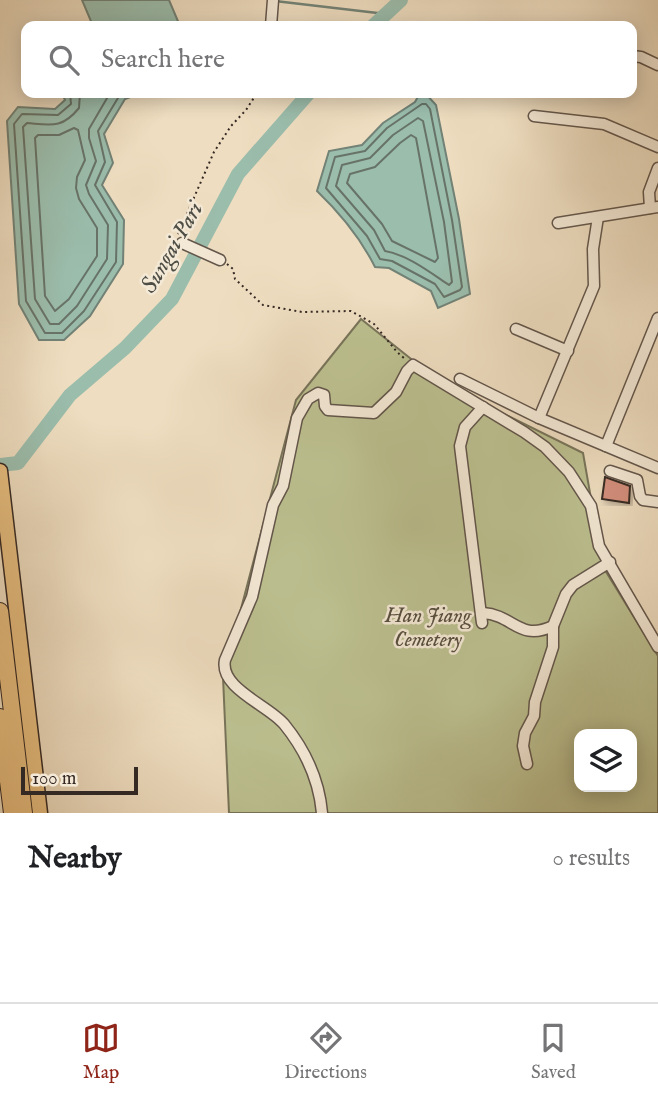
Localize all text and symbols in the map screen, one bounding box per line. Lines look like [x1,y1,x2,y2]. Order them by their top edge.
search box [21,21,637,98]
icon: search [45,41,83,79]
text: Search here [101,43,225,76]
water label: Sungai Pari [135,196,212,299]
park label: Han Jiang Cemetery [384,603,472,654]
map controls [574,729,637,792]
button: layers [574,729,637,792]
scale bar [21,764,138,796]
text: 100 m [32,767,76,791]
text: Nearby [28,840,121,878]
text: 0 results [552,844,630,873]
tab: Map [82,1019,120,1085]
tab: Directions [284,1019,367,1085]
tab: Saved [531,1019,576,1085]

